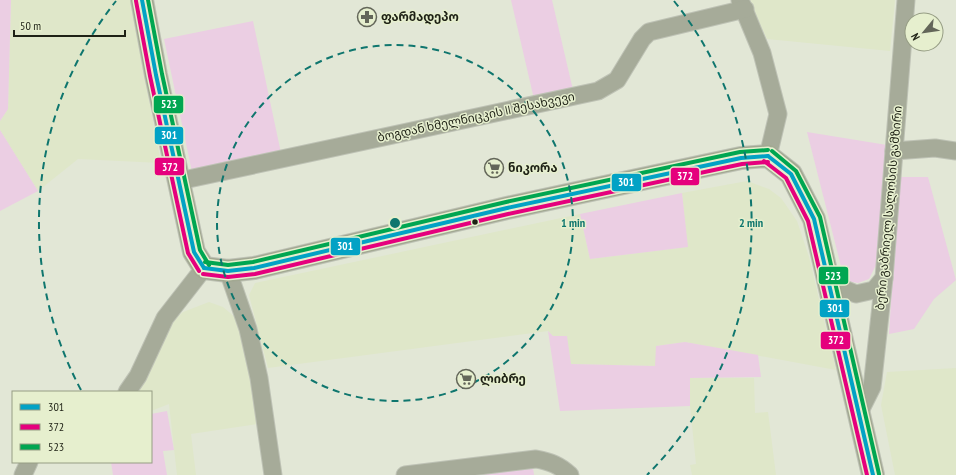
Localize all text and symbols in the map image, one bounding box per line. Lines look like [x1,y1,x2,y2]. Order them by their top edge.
pharmacy icon: ფარმადეპო [356,6,378,28]
place label: ფარმადეპო [381,9,459,25]
scale bar [14,12,125,38]
north arrow [904,12,944,52]
text: 50 m [20,18,41,33]
text: N [908,31,923,43]
street label: ბოგდან ხმელნიცკის II შესახვევი [376,88,576,146]
line badge: 523 [153,95,184,114]
text: 523 [161,97,177,111]
street label: ბერი გაბრიელ სალოსის გამზირი [872,105,906,311]
line badge: 301 [154,126,184,145]
text: 301 [161,128,177,142]
line badge: 372 [154,157,185,176]
supermarket icon: ნიკორა [483,157,505,179]
text: 372 [162,160,178,174]
place label: ნიკორა [508,160,557,175]
line badge: 372 [670,167,700,186]
text: 372 [677,169,693,183]
line badge: 301 [611,173,642,192]
text: 301 [618,175,634,189]
text: 1 min [561,215,585,230]
text: 2 min [739,215,763,230]
centre of rings [388,216,402,230]
unlabelled marker [470,217,480,227]
line badge: 301 [330,237,361,256]
text: 301 [337,239,353,253]
line badge: 523 [818,266,849,285]
text: 523 [825,269,841,283]
line badge: 301 [819,299,850,318]
text: 301 [827,301,843,315]
line badge: 372 [820,331,851,350]
text: 372 [828,333,844,347]
supermarket icon: ლიბრე [455,368,477,390]
place label: ლიბრე [480,371,526,387]
legend [12,391,152,463]
text: 301 [48,399,64,414]
text: 372 [48,419,64,434]
text: 523 [48,439,64,454]

